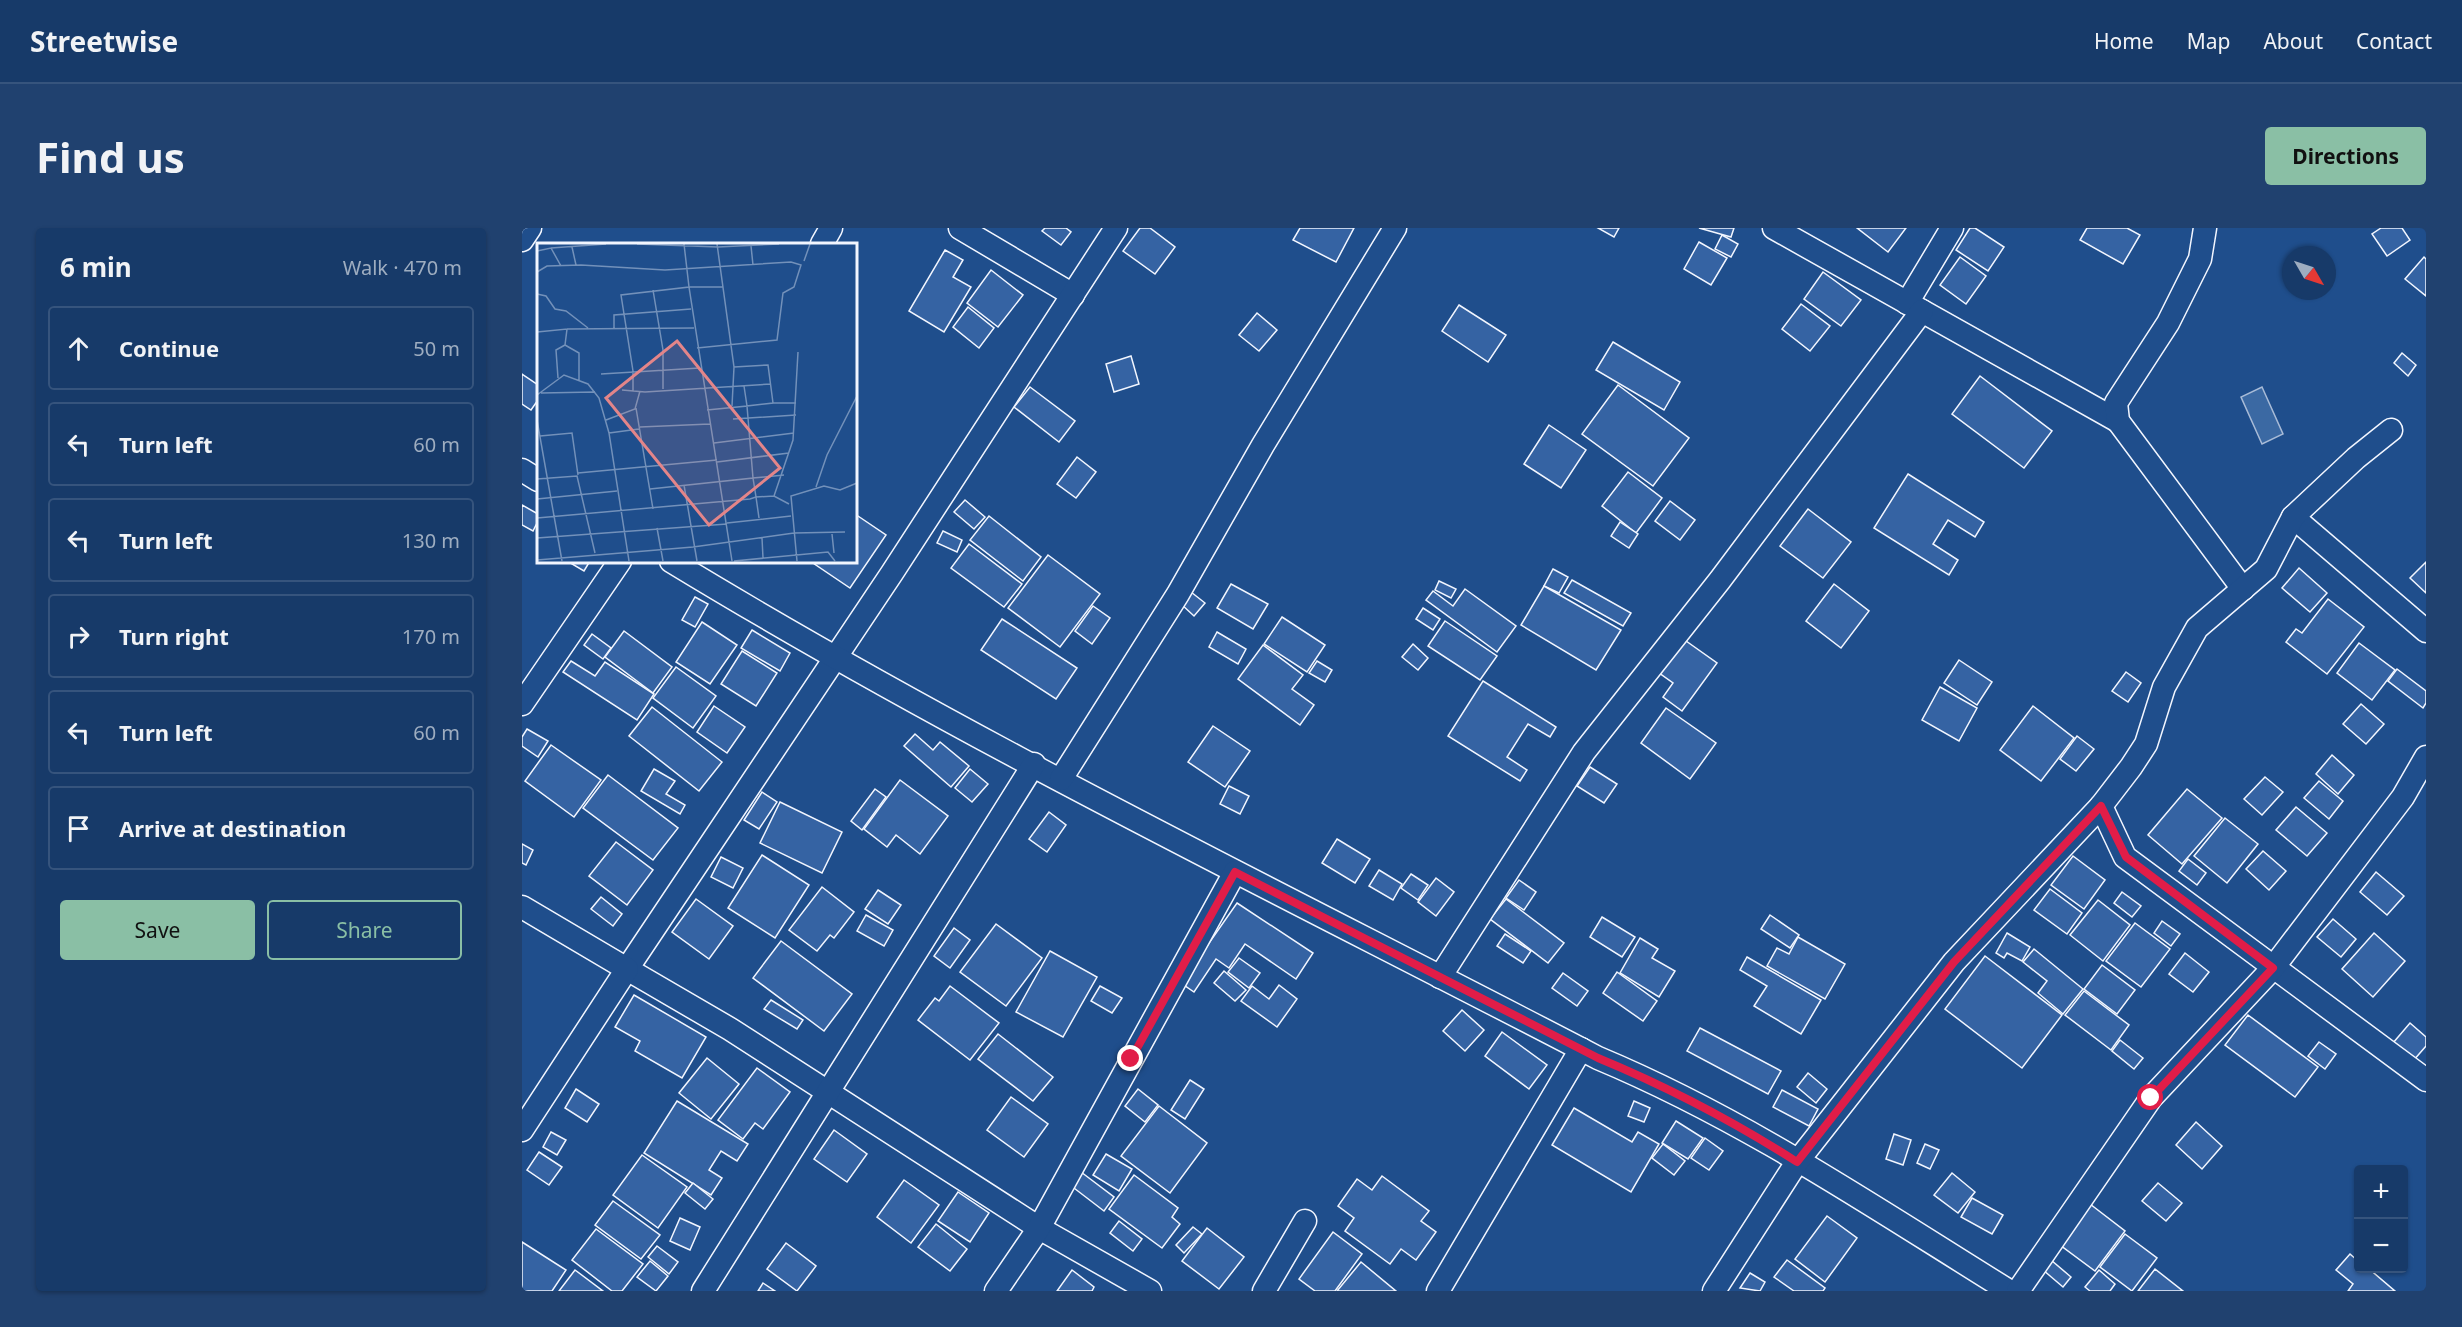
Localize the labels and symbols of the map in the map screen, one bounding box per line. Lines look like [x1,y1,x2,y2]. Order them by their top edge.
inset map [537,243,856,562]
north arrow [2282,246,2336,300]
route end [1117,1045,1143,1071]
route start [2137,1084,2163,1110]

